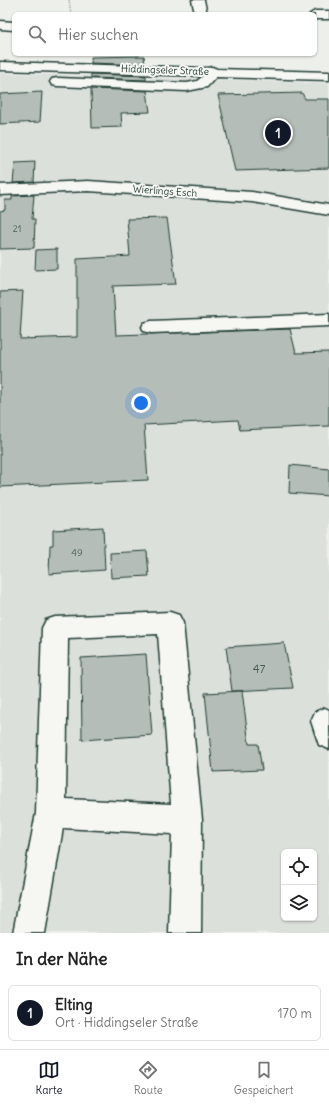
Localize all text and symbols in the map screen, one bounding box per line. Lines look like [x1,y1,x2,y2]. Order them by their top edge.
search box [12,12,317,56]
icon: search [26,23,48,45]
text: Hier suchen [58,25,138,44]
street label: Hiddingseler Straße [121,62,209,78]
pin: 1 [265,118,291,148]
street label: Wierlings Esch [132,182,198,200]
house number: 21 [13,223,21,234]
your location [131,393,151,413]
house number: 49 [71,546,83,559]
house number: 47 [253,661,265,676]
map controls [281,849,317,921]
button: locate [281,849,317,885]
button: layers [281,885,317,921]
text: In der Nähe [16,948,108,970]
text: Elting [55,995,93,1014]
text: 1 [27,1005,33,1022]
text: 170 m [277,1005,312,1022]
text: Ort · Hiddingseler Straße [55,1014,198,1031]
tab: Karte [36,1059,63,1097]
tab: Route [134,1059,163,1097]
tab: Gespeichert [234,1059,293,1097]

